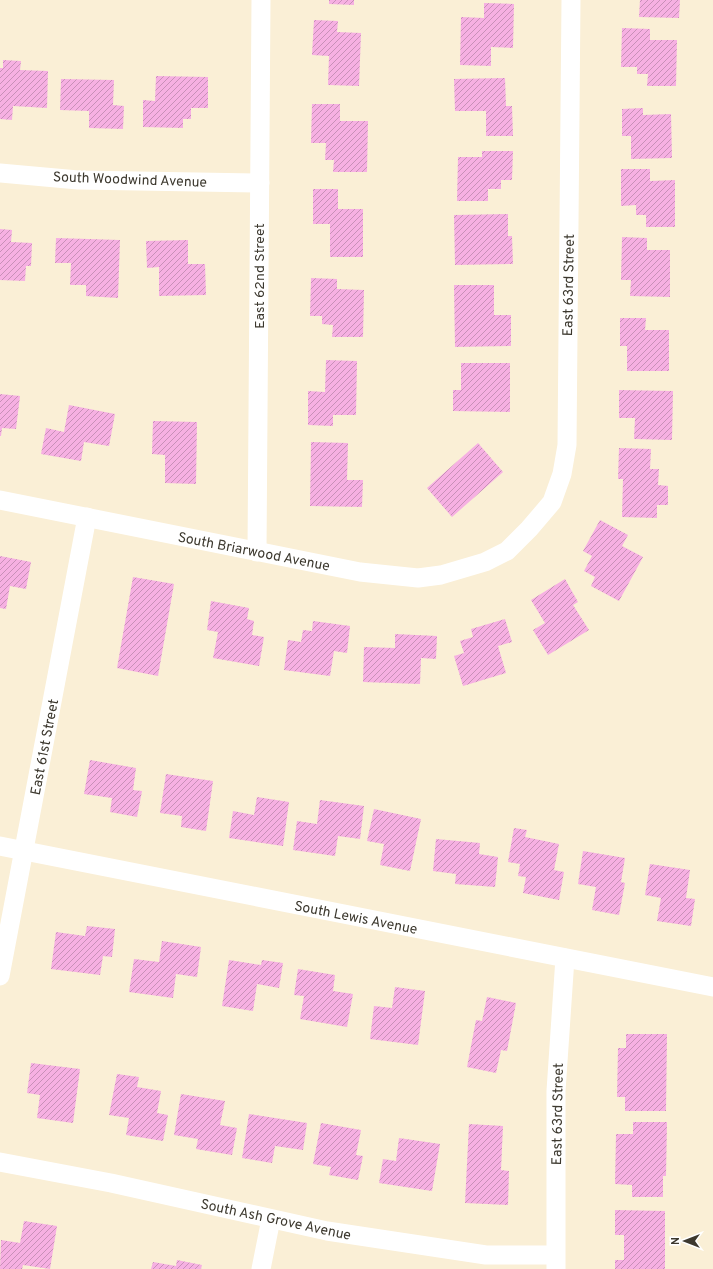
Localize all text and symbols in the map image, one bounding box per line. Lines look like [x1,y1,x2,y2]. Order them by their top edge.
street label: South Woodwind Avenue [53,169,207,192]
street label: East 62nd Street [252,223,269,329]
street label: East 63rd Street [560,234,579,336]
street label: South Briarwood Avenue [176,529,331,576]
street label: East 61st Street [28,698,63,797]
street label: South Lewis Avenue [293,898,419,939]
street label: East 63rd Street [549,1063,568,1165]
street label: South Ash Grove Avenue [199,1196,352,1245]
north arrow [665,1221,705,1261]
text: N [669,1237,683,1245]

